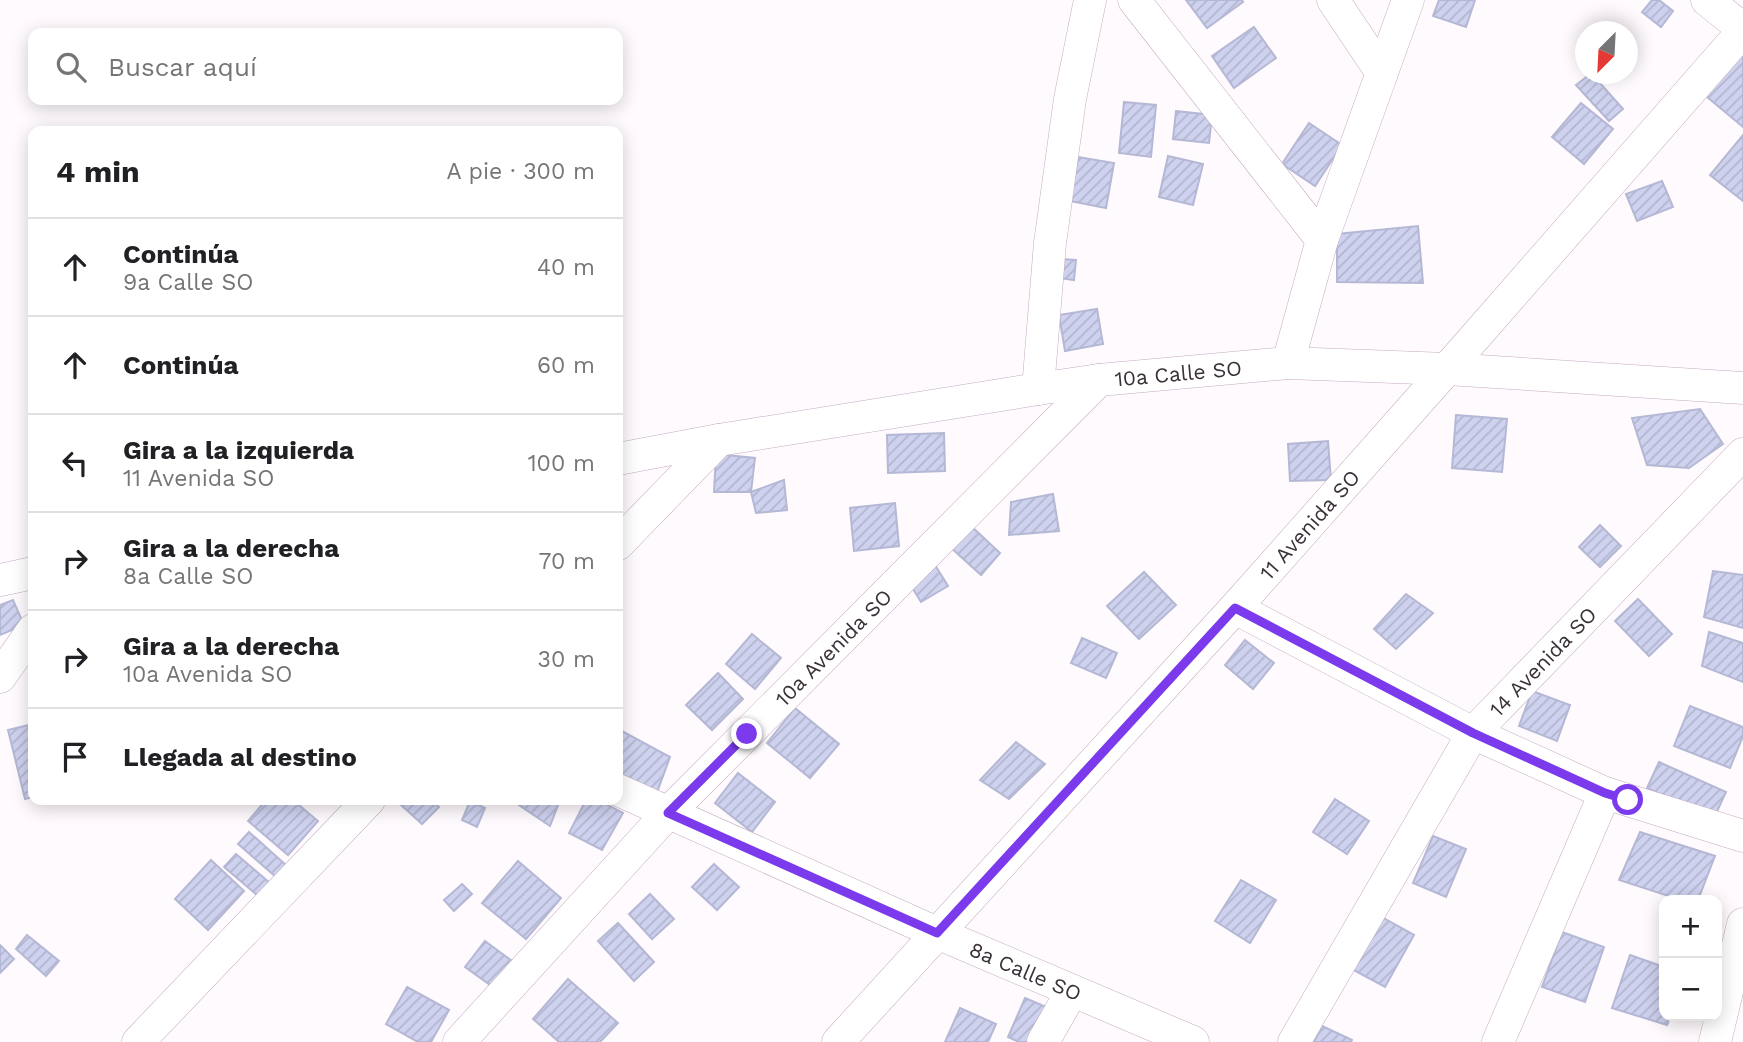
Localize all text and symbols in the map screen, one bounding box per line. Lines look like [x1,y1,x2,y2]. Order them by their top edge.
north arrow [1575,21,1638,84]
search box [28,28,623,105]
icon: search [52,48,90,86]
text: Buscar aquí [108,52,257,82]
text: 4 min [56,154,140,189]
text: A pie · 300 m [446,158,595,185]
text: Continúa [123,239,239,269]
icon: ahead [56,248,94,286]
text: 40 m [537,254,595,281]
text: 9a Calle SO [123,269,253,296]
icon: ahead [56,346,94,384]
text: Continúa [123,350,239,380]
text: 60 m [537,352,595,379]
street label: 10a Calle SO [1114,355,1243,391]
text: Gira a la izquierda [123,435,354,465]
icon: left [56,444,94,482]
text: 100 m [528,450,595,477]
street label: 11 Avenida SO [1254,464,1364,584]
text: 11 Avenida SO [123,465,275,492]
text: Gira a la derecha [123,533,339,563]
icon: right [56,542,94,580]
text: 70 m [538,548,595,575]
text: 8a Calle SO [123,563,253,590]
street label: 10a Avenida SO [770,584,896,711]
street label: 14 Avenida SO [1484,601,1601,721]
text: Gira a la derecha [123,631,339,661]
icon: right [56,640,94,678]
text: 30 m [538,646,595,673]
text: 10a Avenida SO [123,661,292,688]
route end [731,718,762,749]
icon: arrive [56,738,94,776]
text: Llegada al destino [123,742,357,772]
route start [1612,784,1643,815]
map controls [1659,895,1722,1021]
button: + [1659,895,1722,958]
street label: 8a Calle SO [966,936,1085,1006]
button: − [1659,958,1722,1021]

